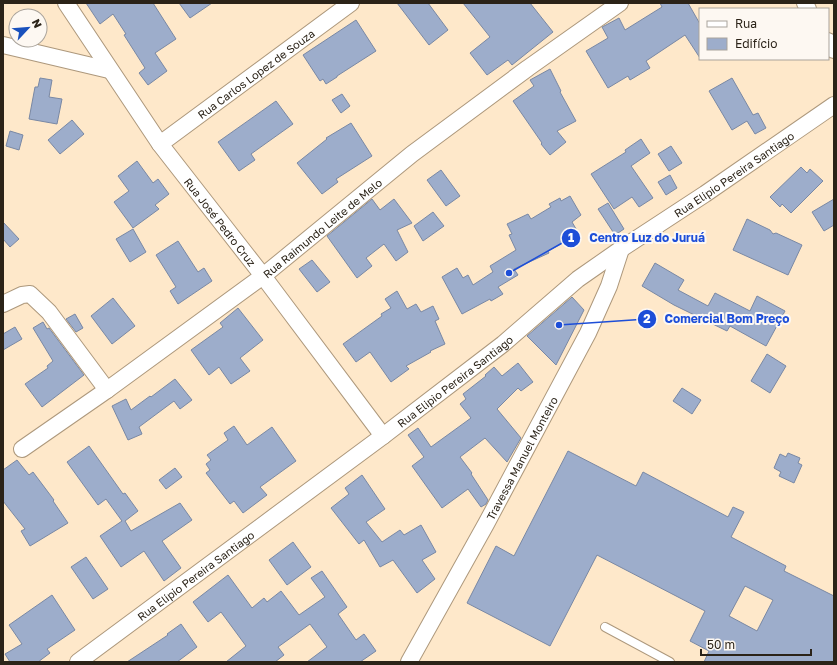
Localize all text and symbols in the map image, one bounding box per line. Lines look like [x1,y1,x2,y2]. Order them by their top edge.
north arrow [8,8,48,48]
legend [699,8,829,60]
text: Rua [735,16,757,31]
text: N [30,17,45,30]
street label: Rua Carlos Lopez de Souza [195,26,317,121]
text: Edifício [735,36,777,51]
street label: Rua Elipio Pereira Santiago [671,128,796,219]
street label: Rua José Pedro Cruz [182,175,259,269]
street label: Rua Raimundo Leite de Melo [260,175,384,280]
callout: Centro Luz do Juruá [561,226,713,250]
text: 1 [568,230,574,245]
text: Centro Luz do Juruá [589,230,705,245]
callout: Comercial Bom Preço [637,307,797,331]
text: 2 [643,311,651,326]
text: Comercial Bom Preço [665,311,789,326]
street label: Rua Elipio Pereira Santiago [394,332,515,429]
street label: Travessa Manuel Monteiro [483,394,560,522]
street label: Rua Elipio Pereira Santiago [134,527,257,623]
scale bar [701,631,811,657]
text: 50 m [707,637,735,652]

